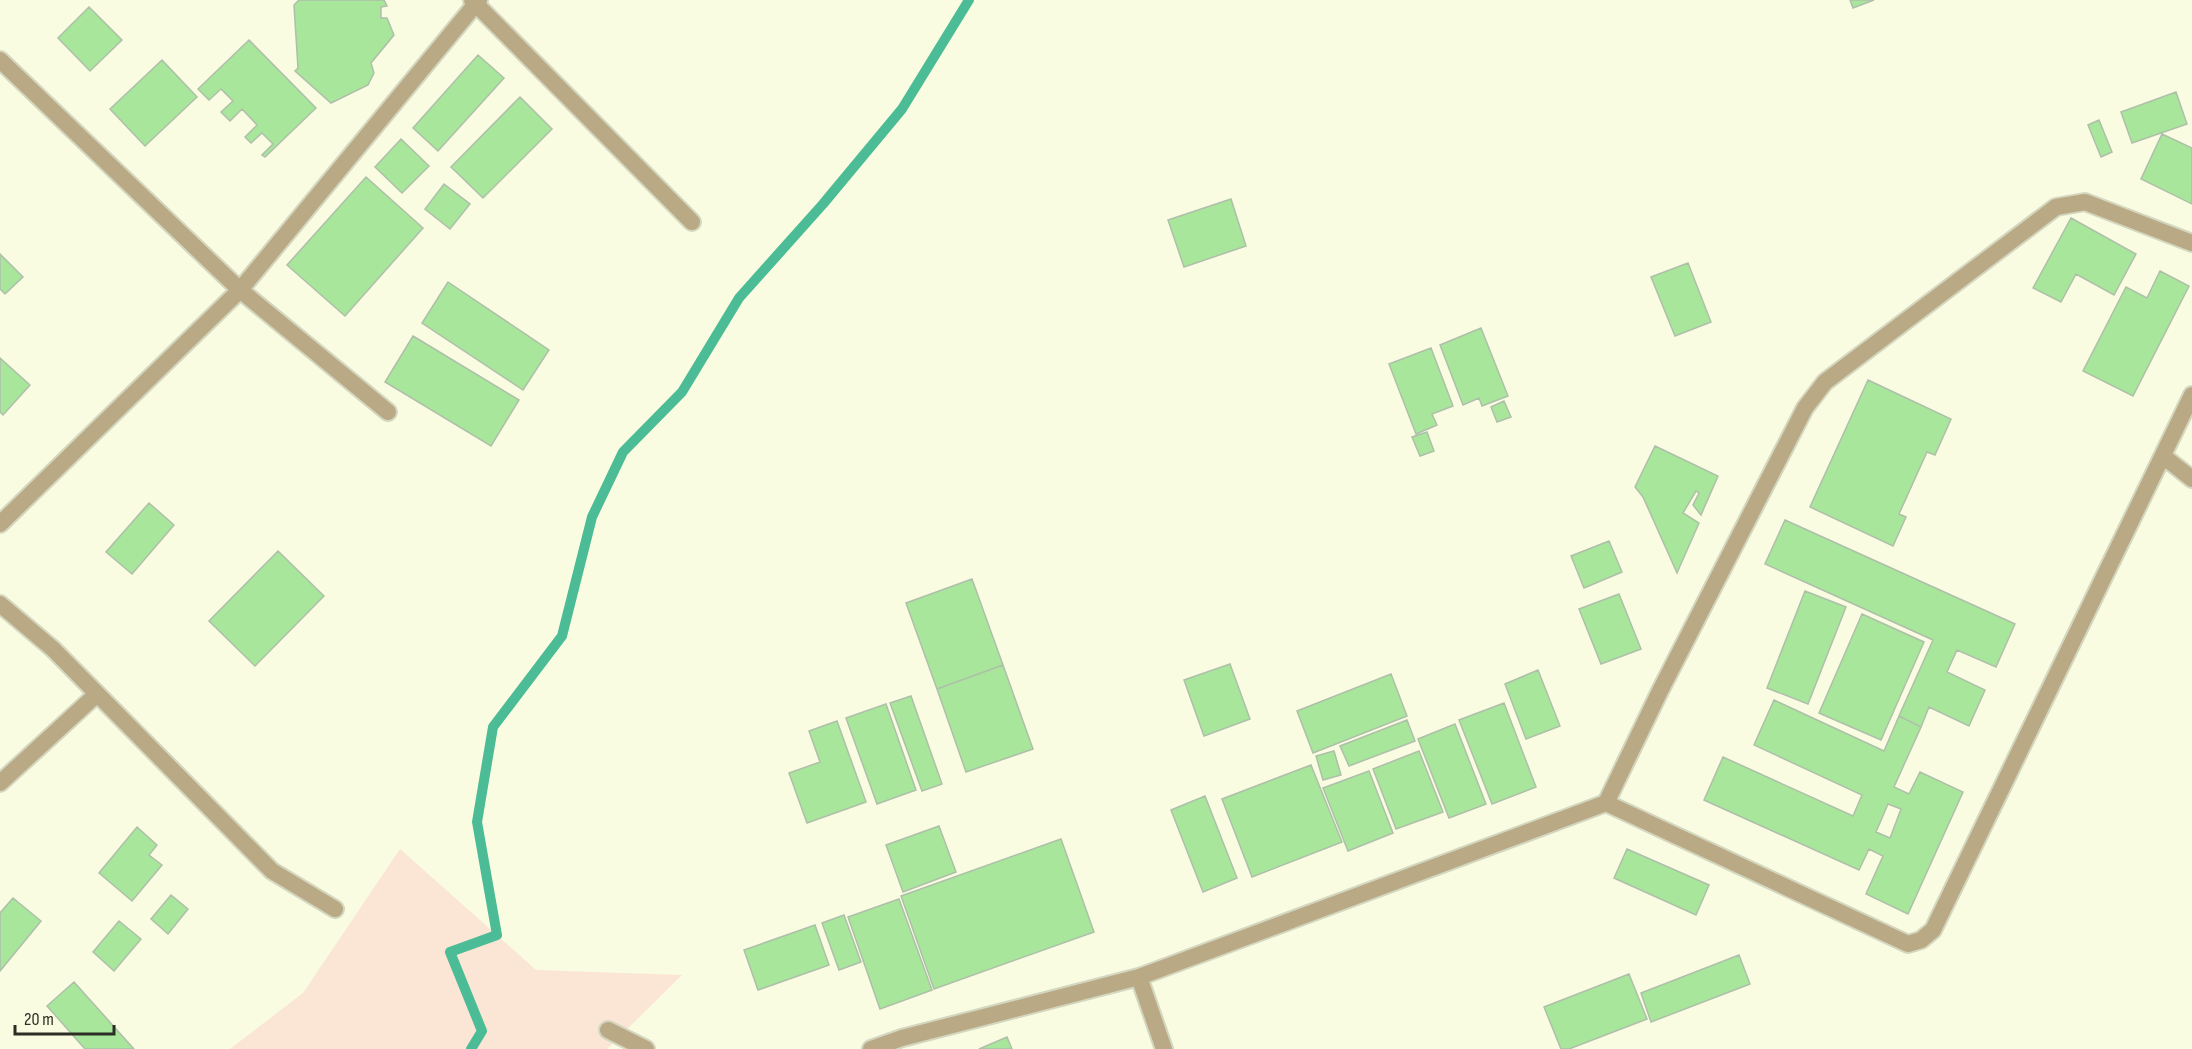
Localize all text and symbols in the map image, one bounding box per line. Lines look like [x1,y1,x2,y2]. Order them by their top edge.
scale bar [15,998,114,1036]
text: 20 m [24,1009,54,1030]

